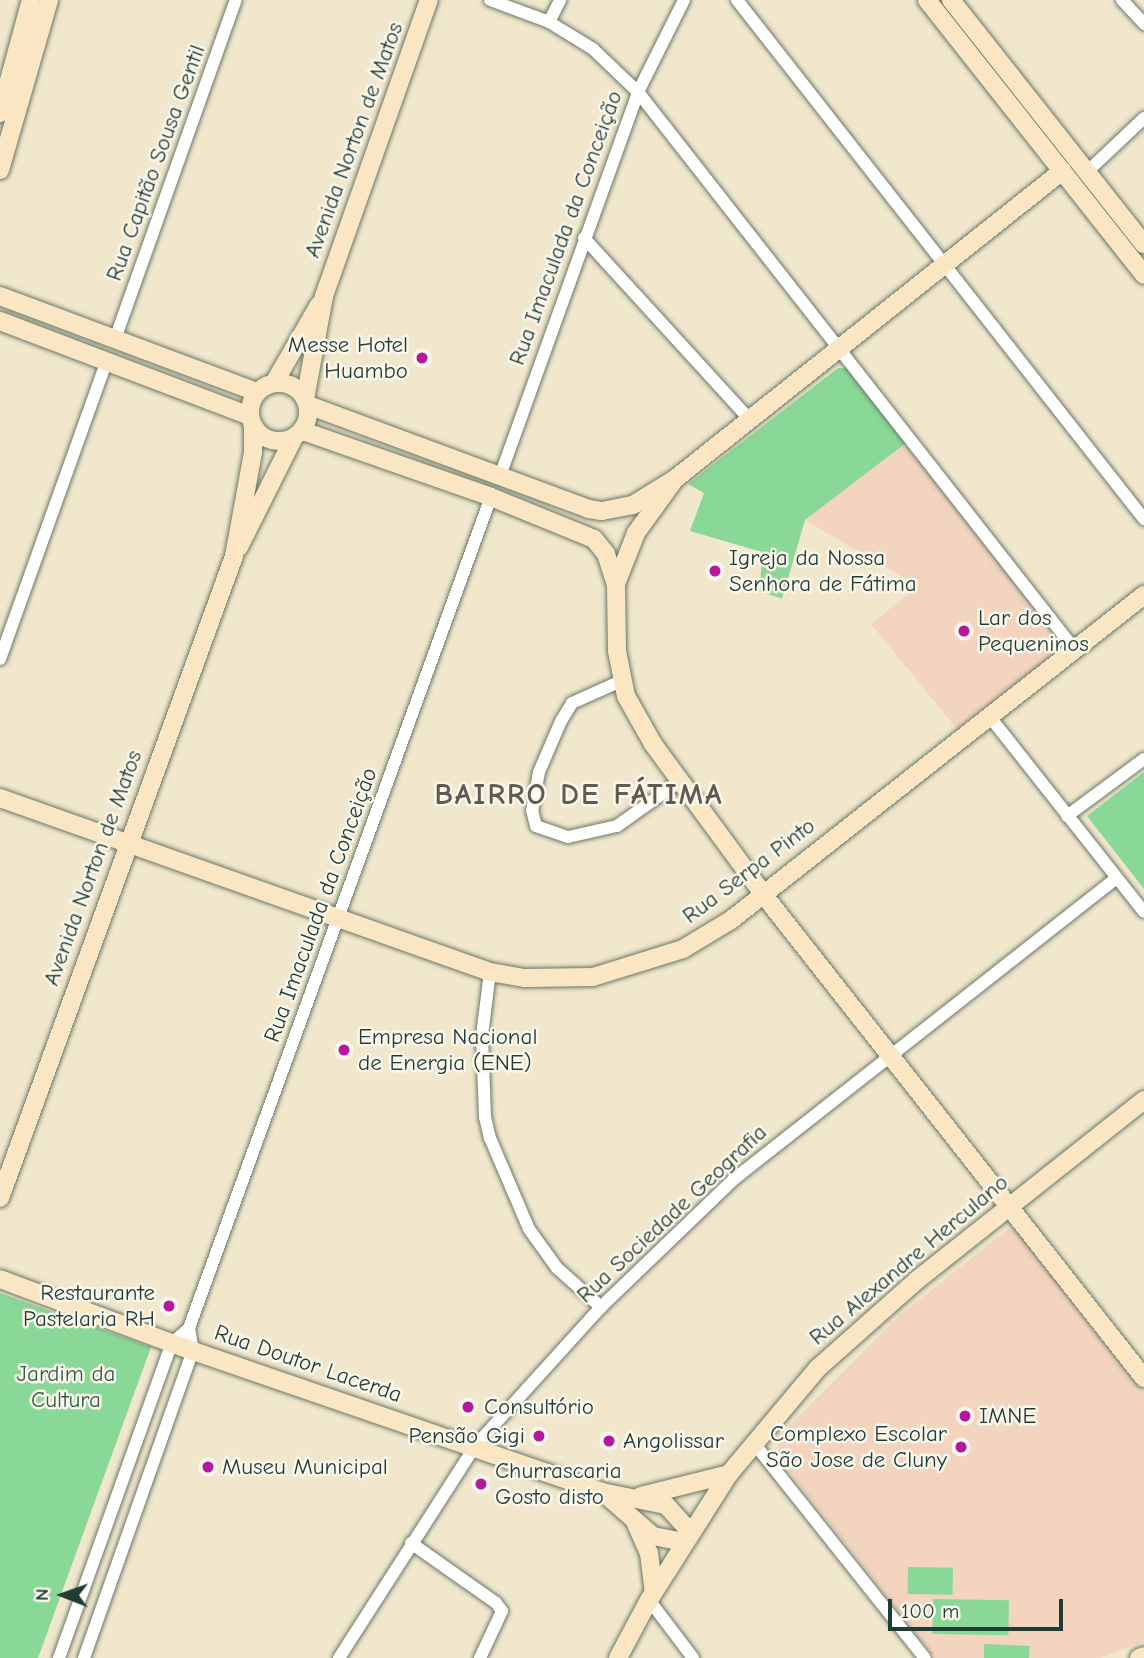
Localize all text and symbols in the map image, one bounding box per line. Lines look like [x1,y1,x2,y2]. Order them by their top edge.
street label: Avenida Norton de Matos [299,18,409,262]
street label: Rua Capitão Sousa Gentil [100,41,212,285]
street label: Rua Imaculada da Conceição [503,87,629,369]
place label: Messe Hotel Huambo [288,331,408,385]
marker: Messe Hotel Huambo [414,350,430,366]
place label: Igreja da Nossa Senhora de Fátima [729,544,917,598]
marker: Igreja da Nossa Senhora de Fátima [707,563,723,579]
place label: Lar dos Pequeninos [978,604,1089,658]
marker: Lar dos Pequeninos [956,623,972,639]
street label: Avenida Norton de Matos [38,746,148,990]
street label: Rua Imaculada da Conceição [258,764,384,1046]
district label: BAIRRO DE FÁTIMA [436,777,722,813]
street label: Rua Serpa Pinto [677,812,821,930]
place label: Empresa Nacional de Energia (ENE) [358,1023,537,1077]
marker: Empresa Nacional de Energia (ENE) [336,1042,352,1058]
street label: Rua Sociedade Geografia [571,1119,773,1309]
street label: Rua Alexandre Herculano [804,1169,1014,1351]
place label: Restaurante Pastelaria RH [23,1279,155,1333]
marker: Restaurante Pastelaria RH [161,1298,177,1314]
street label: Rua Doutor Lacerda [211,1319,405,1409]
park label: Jardim da Cultura [17,1360,115,1414]
place label: Consultório [484,1393,594,1421]
marker: Consultório [458,1397,478,1417]
place label: IMNE [979,1402,1036,1430]
marker: IMNE [957,1408,973,1424]
place label: Complexo Escolar São Jose de Cluny [766,1420,947,1474]
place label: Pensão Gigi [409,1422,525,1450]
place label: Angolissar [623,1427,724,1455]
marker: Pensão Gigi [531,1428,547,1444]
marker: Angolissar [601,1433,617,1449]
marker: Complexo Escolar São Jose de Cluny [953,1439,969,1455]
place label: Museu Municipal [222,1453,388,1481]
place label: Churrascaria Gosto disto [495,1457,622,1511]
marker: Museu Municipal [200,1459,216,1475]
marker: Churrascaria Gosto disto [473,1476,489,1492]
north arrow [28,1560,98,1630]
scale bar [892,1584,1067,1628]
text: N [31,1588,53,1601]
text: 100 m [901,1599,959,1623]

